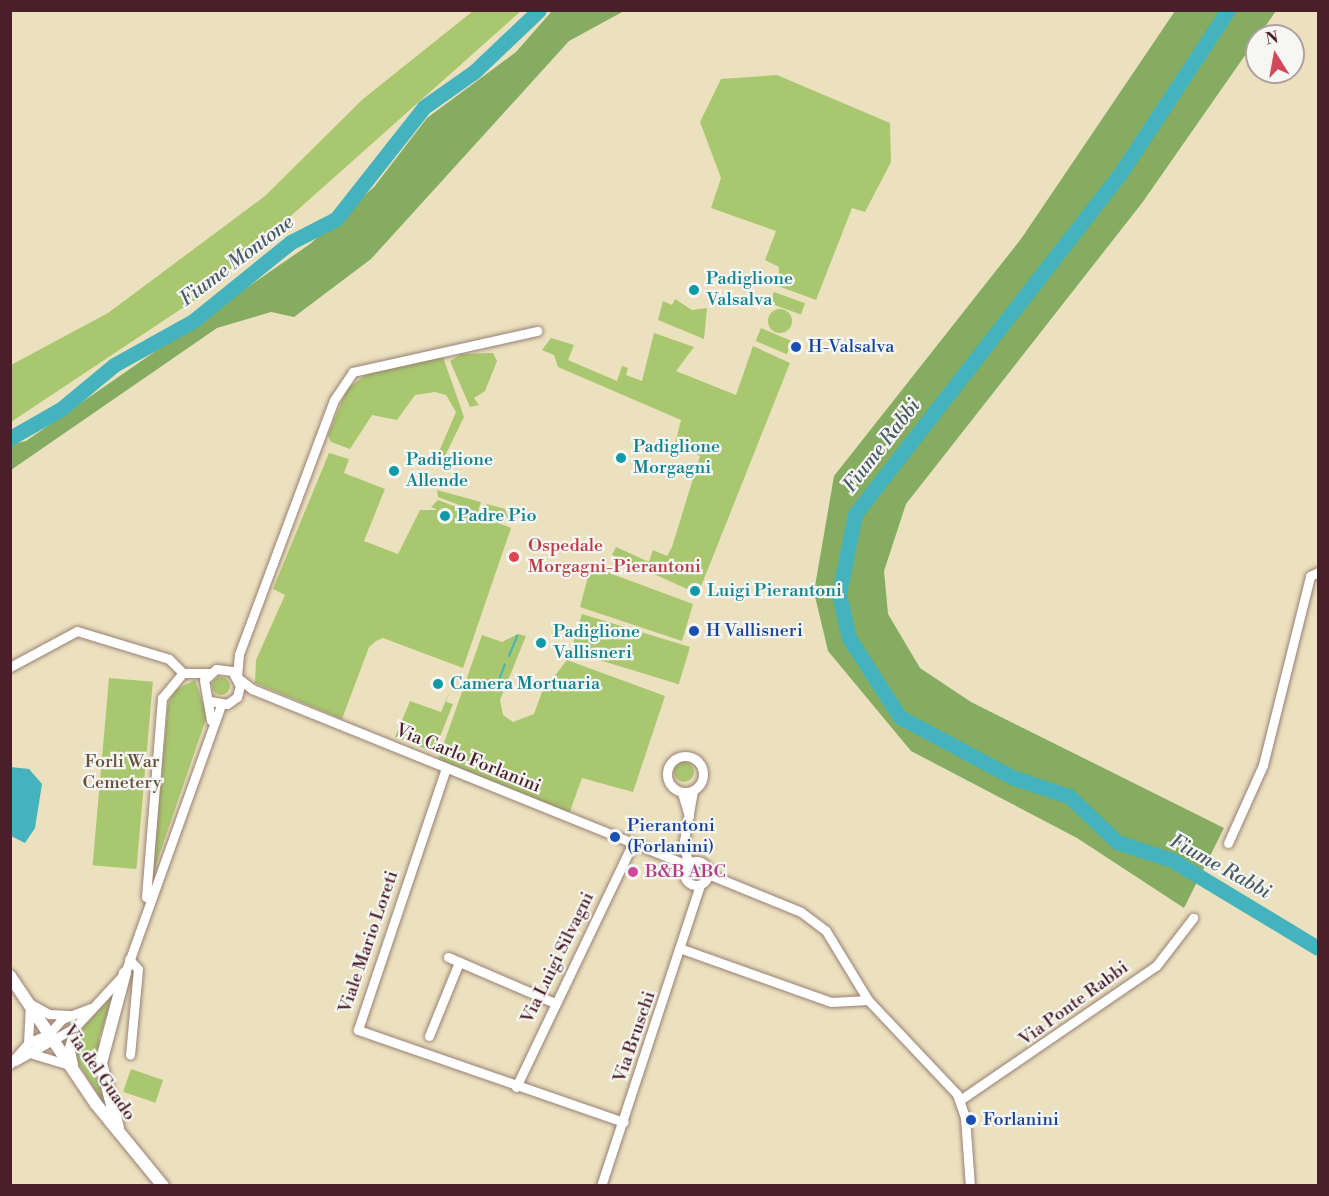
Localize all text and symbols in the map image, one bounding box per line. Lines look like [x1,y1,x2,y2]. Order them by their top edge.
north arrow [1245,24,1305,84]
text: N [1264,27,1280,49]
water label: Fiume Montone [175,210,299,312]
place label: Padiglione Valsalva [706,269,793,312]
marker: Padiglione Valsalva [687,283,701,297]
place label: H-Valsalva [808,336,894,358]
marker: H-Valsalva [789,340,803,354]
water label: Fiume Rabbi [838,395,926,497]
place label: Padiglione Morgagni [633,437,720,480]
place label: Padiglione Allende [406,450,493,492]
marker: Padiglione Morgagni [614,451,628,465]
marker: Padiglione Allende [387,464,401,478]
place label: Padre Pio [457,505,537,527]
marker: Padre Pio [438,509,452,523]
place label: Ospedale Morgagni-Pierantoni [528,536,701,578]
marker: Ospedale Morgagni-Pierantoni [505,548,523,566]
place label: Luigi Pierantoni [707,580,842,602]
marker: Luigi Pierantoni [688,584,702,598]
place label: H Vallisneri [706,620,803,642]
place label: Padiglione Vallisneri [553,622,640,664]
marker: H Vallisneri [687,624,701,638]
marker: Padiglione Vallisneri [534,636,548,650]
place label: Camera Mortuaria [450,673,600,695]
marker: Camera Mortuaria [431,677,445,691]
street label: Via Carlo Forlanini [392,720,544,798]
park label: Forli War Cemetery [83,752,161,795]
place label: Pierantoni (Forlanini) [627,816,715,858]
water label: Fiume Rabbi [1165,829,1275,905]
marker: Pierantoni (Forlanini) [608,830,622,844]
place label: B&B ABC [645,861,726,883]
marker: B&B ABC [626,865,640,879]
street label: Viale Mario Loreti [335,868,403,1016]
street label: Via Luigi Silvagni [517,889,599,1027]
street label: Via Ponte Rabbi [1015,957,1133,1051]
street label: Via Bruschi [609,988,661,1086]
street label: Via del Guado [58,1021,140,1125]
place label: Forlanini [983,1109,1059,1131]
marker: Forlanini [964,1113,978,1127]

